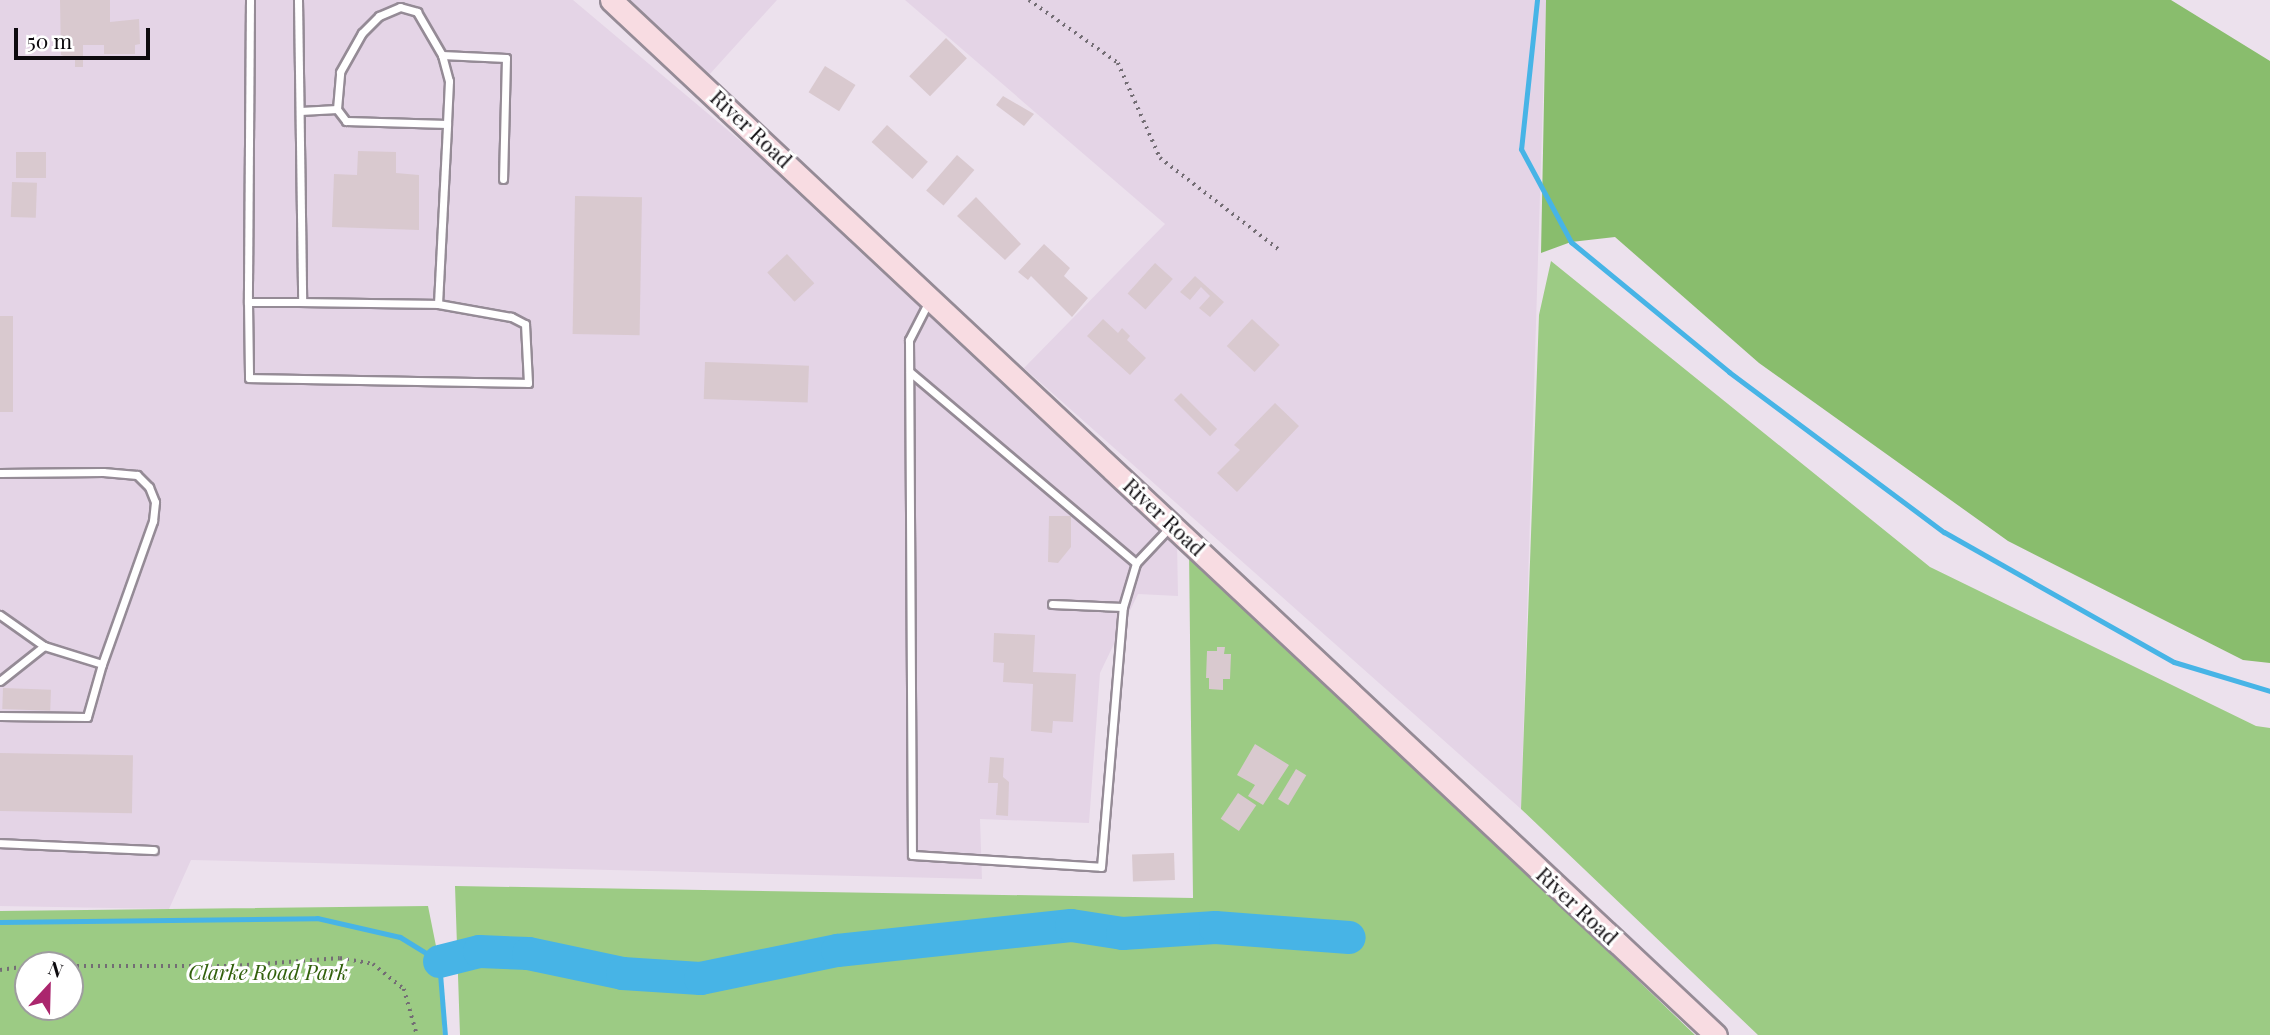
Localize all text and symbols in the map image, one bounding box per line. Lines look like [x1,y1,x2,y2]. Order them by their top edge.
scale bar [18,14,154,58]
text: 50 m [27,26,72,54]
street label: River Road [706,84,798,172]
street label: River Road [1119,472,1211,560]
street label: River Road [1532,861,1624,949]
north arrow [14,951,84,1021]
text: N [45,954,67,983]
park label: Clarke Road Park [188,958,348,984]

